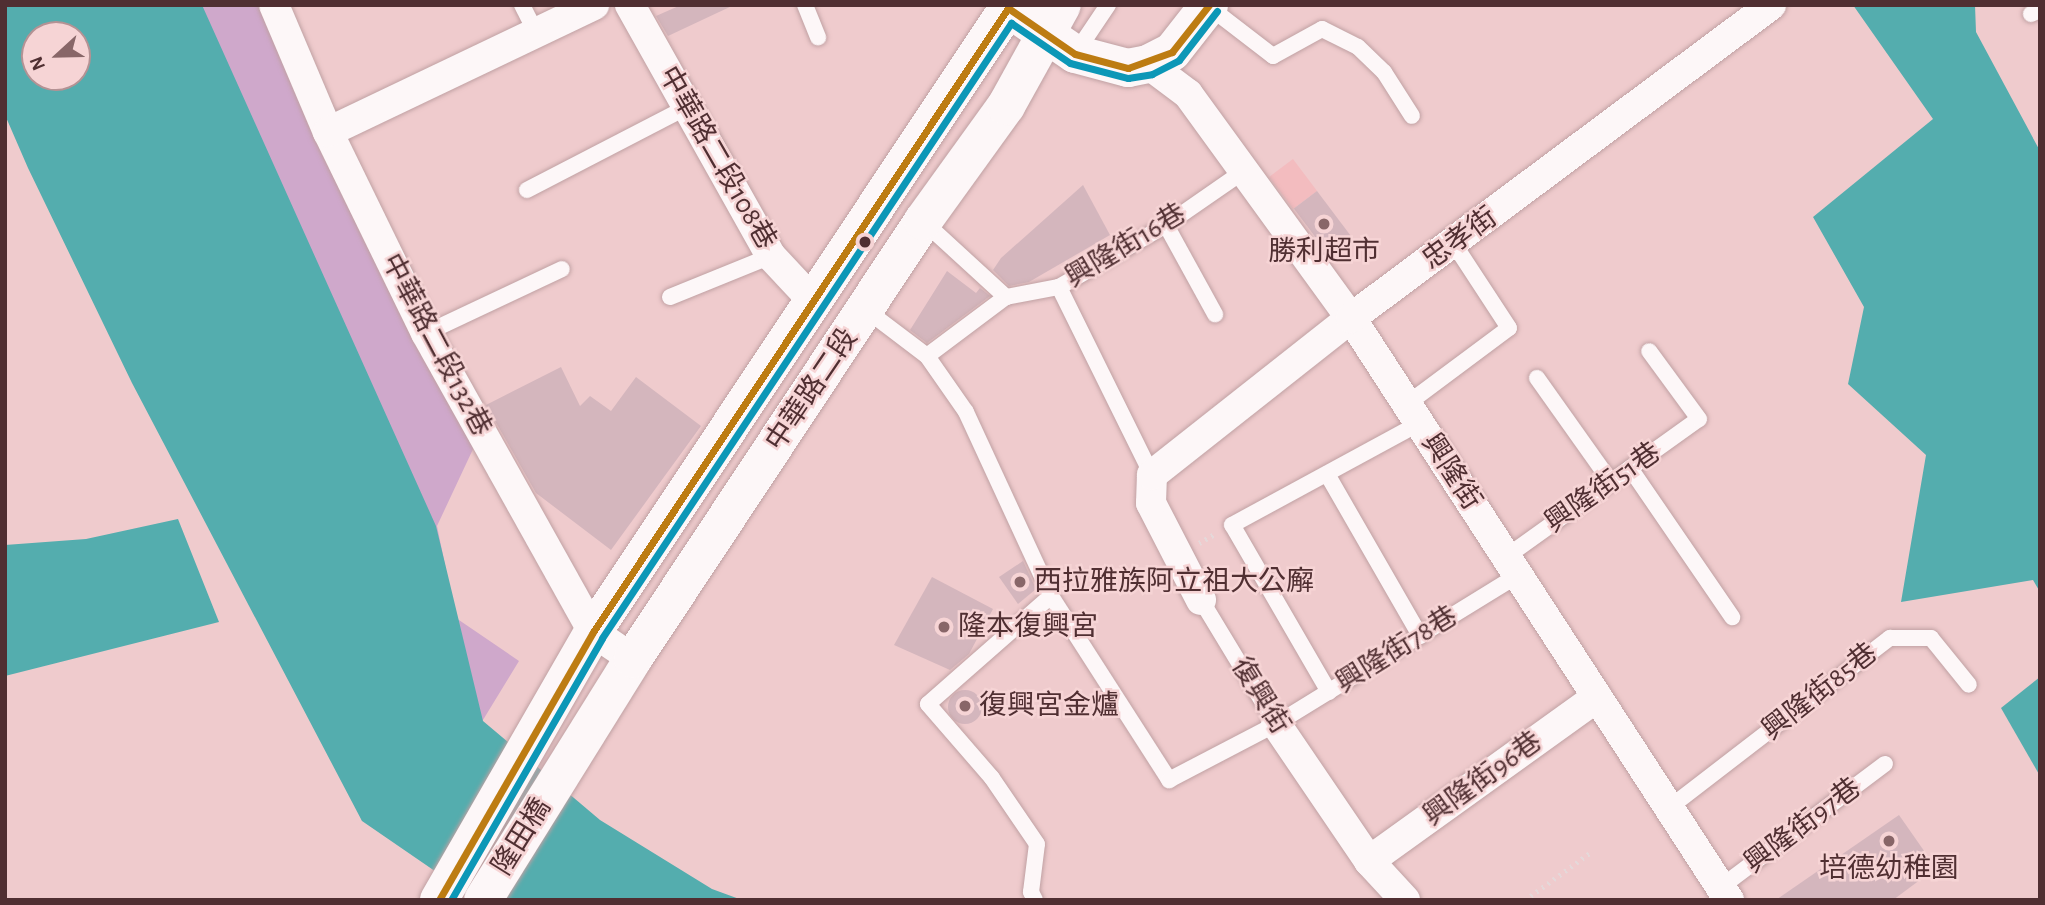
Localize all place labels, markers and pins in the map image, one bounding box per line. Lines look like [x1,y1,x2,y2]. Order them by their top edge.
marker: 勝利超市 [1316,216,1332,232]
unlabelled marker [858,235,872,249]
place label: 勝利超市 [1268,235,1380,269]
place label: 西拉雅族阿立祖大公廨 [1034,565,1314,599]
marker: 西拉雅族阿立祖大公廨 [1012,574,1028,590]
place label: 隆本復興宮 [958,610,1098,644]
marker: 隆本復興宮 [936,619,952,635]
place label: 復興宮金爐 [979,689,1119,723]
marker: 復興宮金爐 [957,698,973,714]
marker: 培德幼稚園 [1881,833,1897,849]
place label: 培德幼稚園 [1819,852,1959,886]

